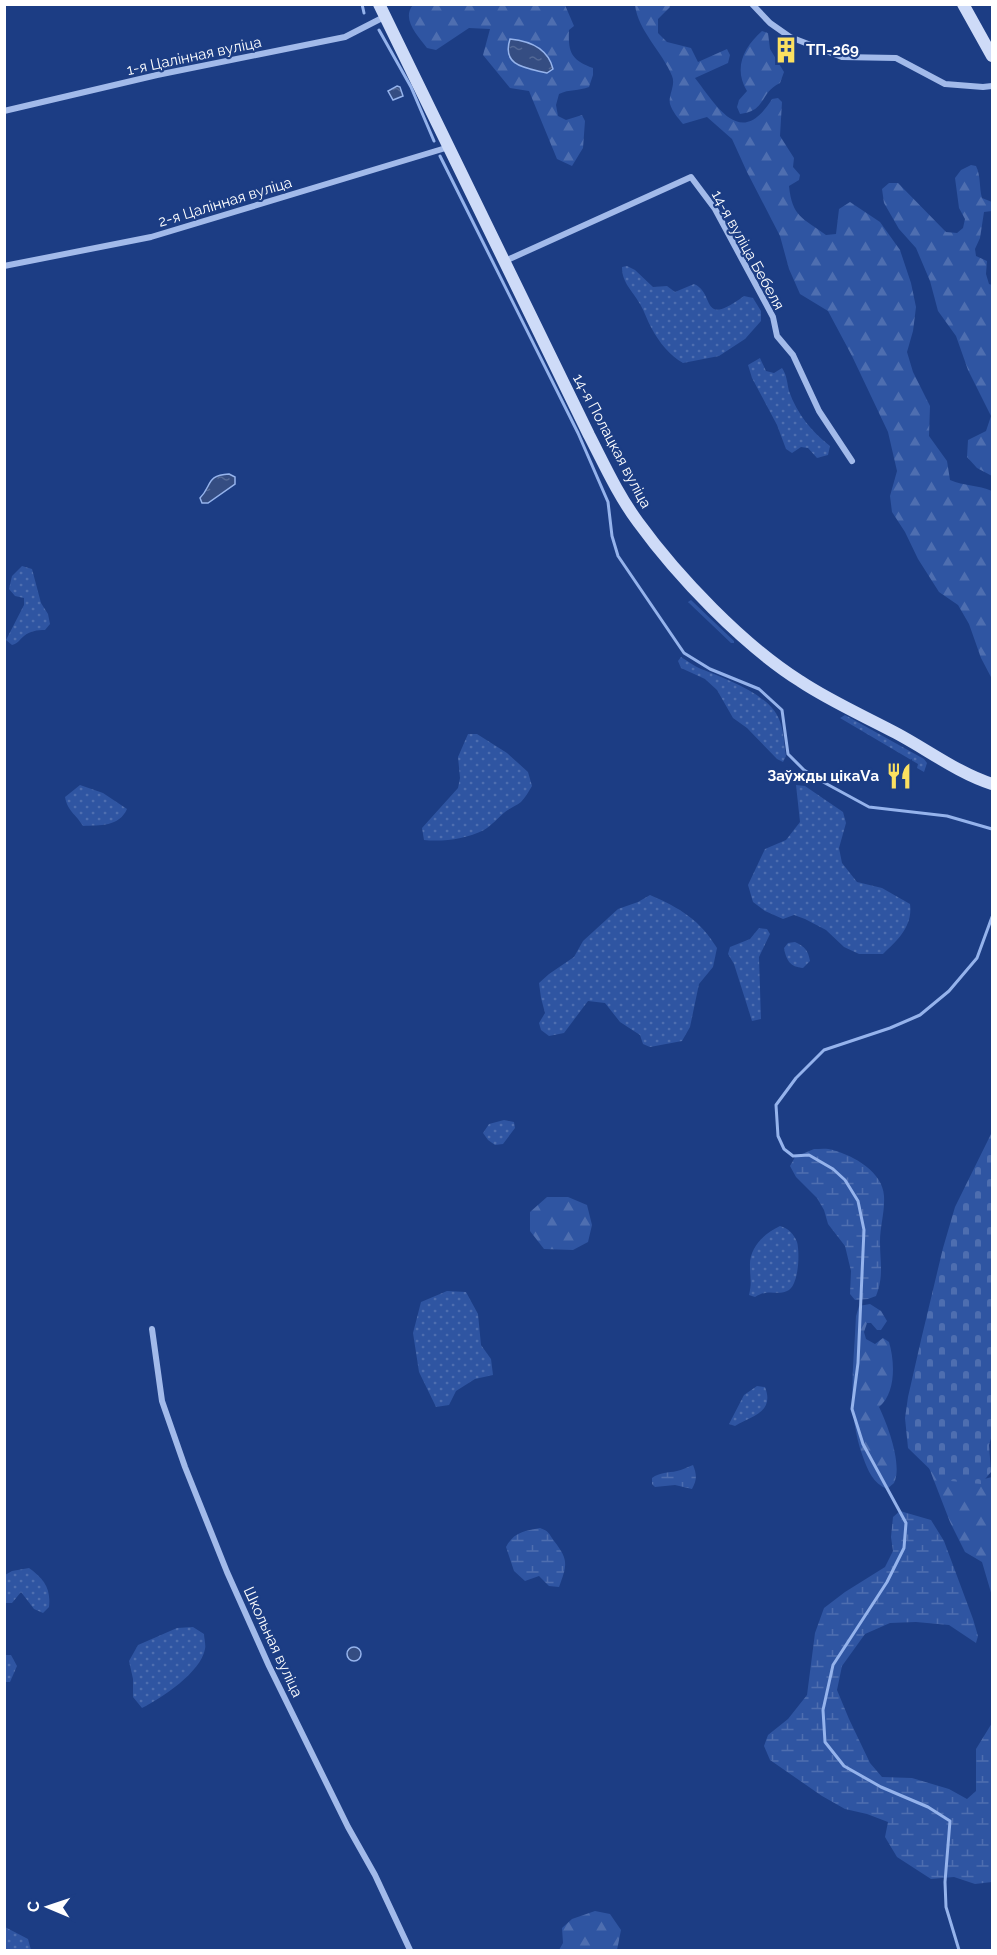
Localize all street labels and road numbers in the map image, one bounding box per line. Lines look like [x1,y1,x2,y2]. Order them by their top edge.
street label: 1-я Цалінная вуліца [125,33,263,79]
street label: 2-я Цалінная вуліца [156,173,294,231]
street label: 14-я вуліца Бебеля [708,187,788,313]
street label: 14-я Полацкая вуліца [569,371,655,511]
street label: Школьная вуліца [240,1584,306,1700]

